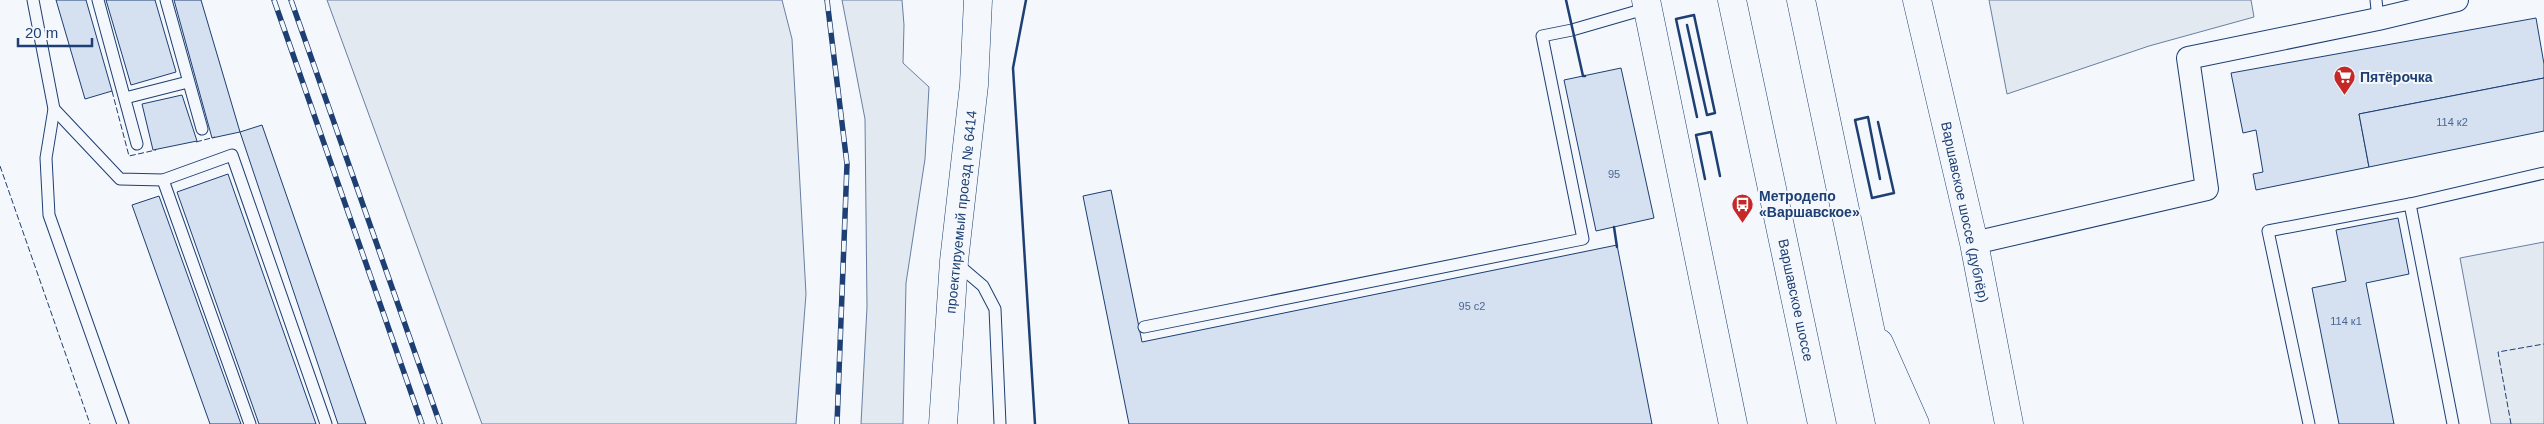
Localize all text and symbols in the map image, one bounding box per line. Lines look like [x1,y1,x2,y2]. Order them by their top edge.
scale bar [18,15,91,47]
text: 20 m [25,24,58,41]
supermarket icon: Пятёрочка [2332,65,2356,96]
place label: Пятёрочка [2360,69,2433,85]
street label: проектируемый проезд № 6414 [942,110,980,314]
house number: 114 к2 [2436,116,2468,128]
street label: Варшавское шоссе (дублёр) [1938,120,1992,304]
house number: 95 [1608,168,1620,180]
place label: Метродепо «Варшавское» [1759,188,1860,220]
bus stop icon: Метродепо «Варшавское» [1731,192,1755,223]
street label: Варшавское шоссе [1775,237,1817,363]
house number: 95 с2 [1459,300,1485,312]
house number: 114 к1 [2330,315,2362,327]

